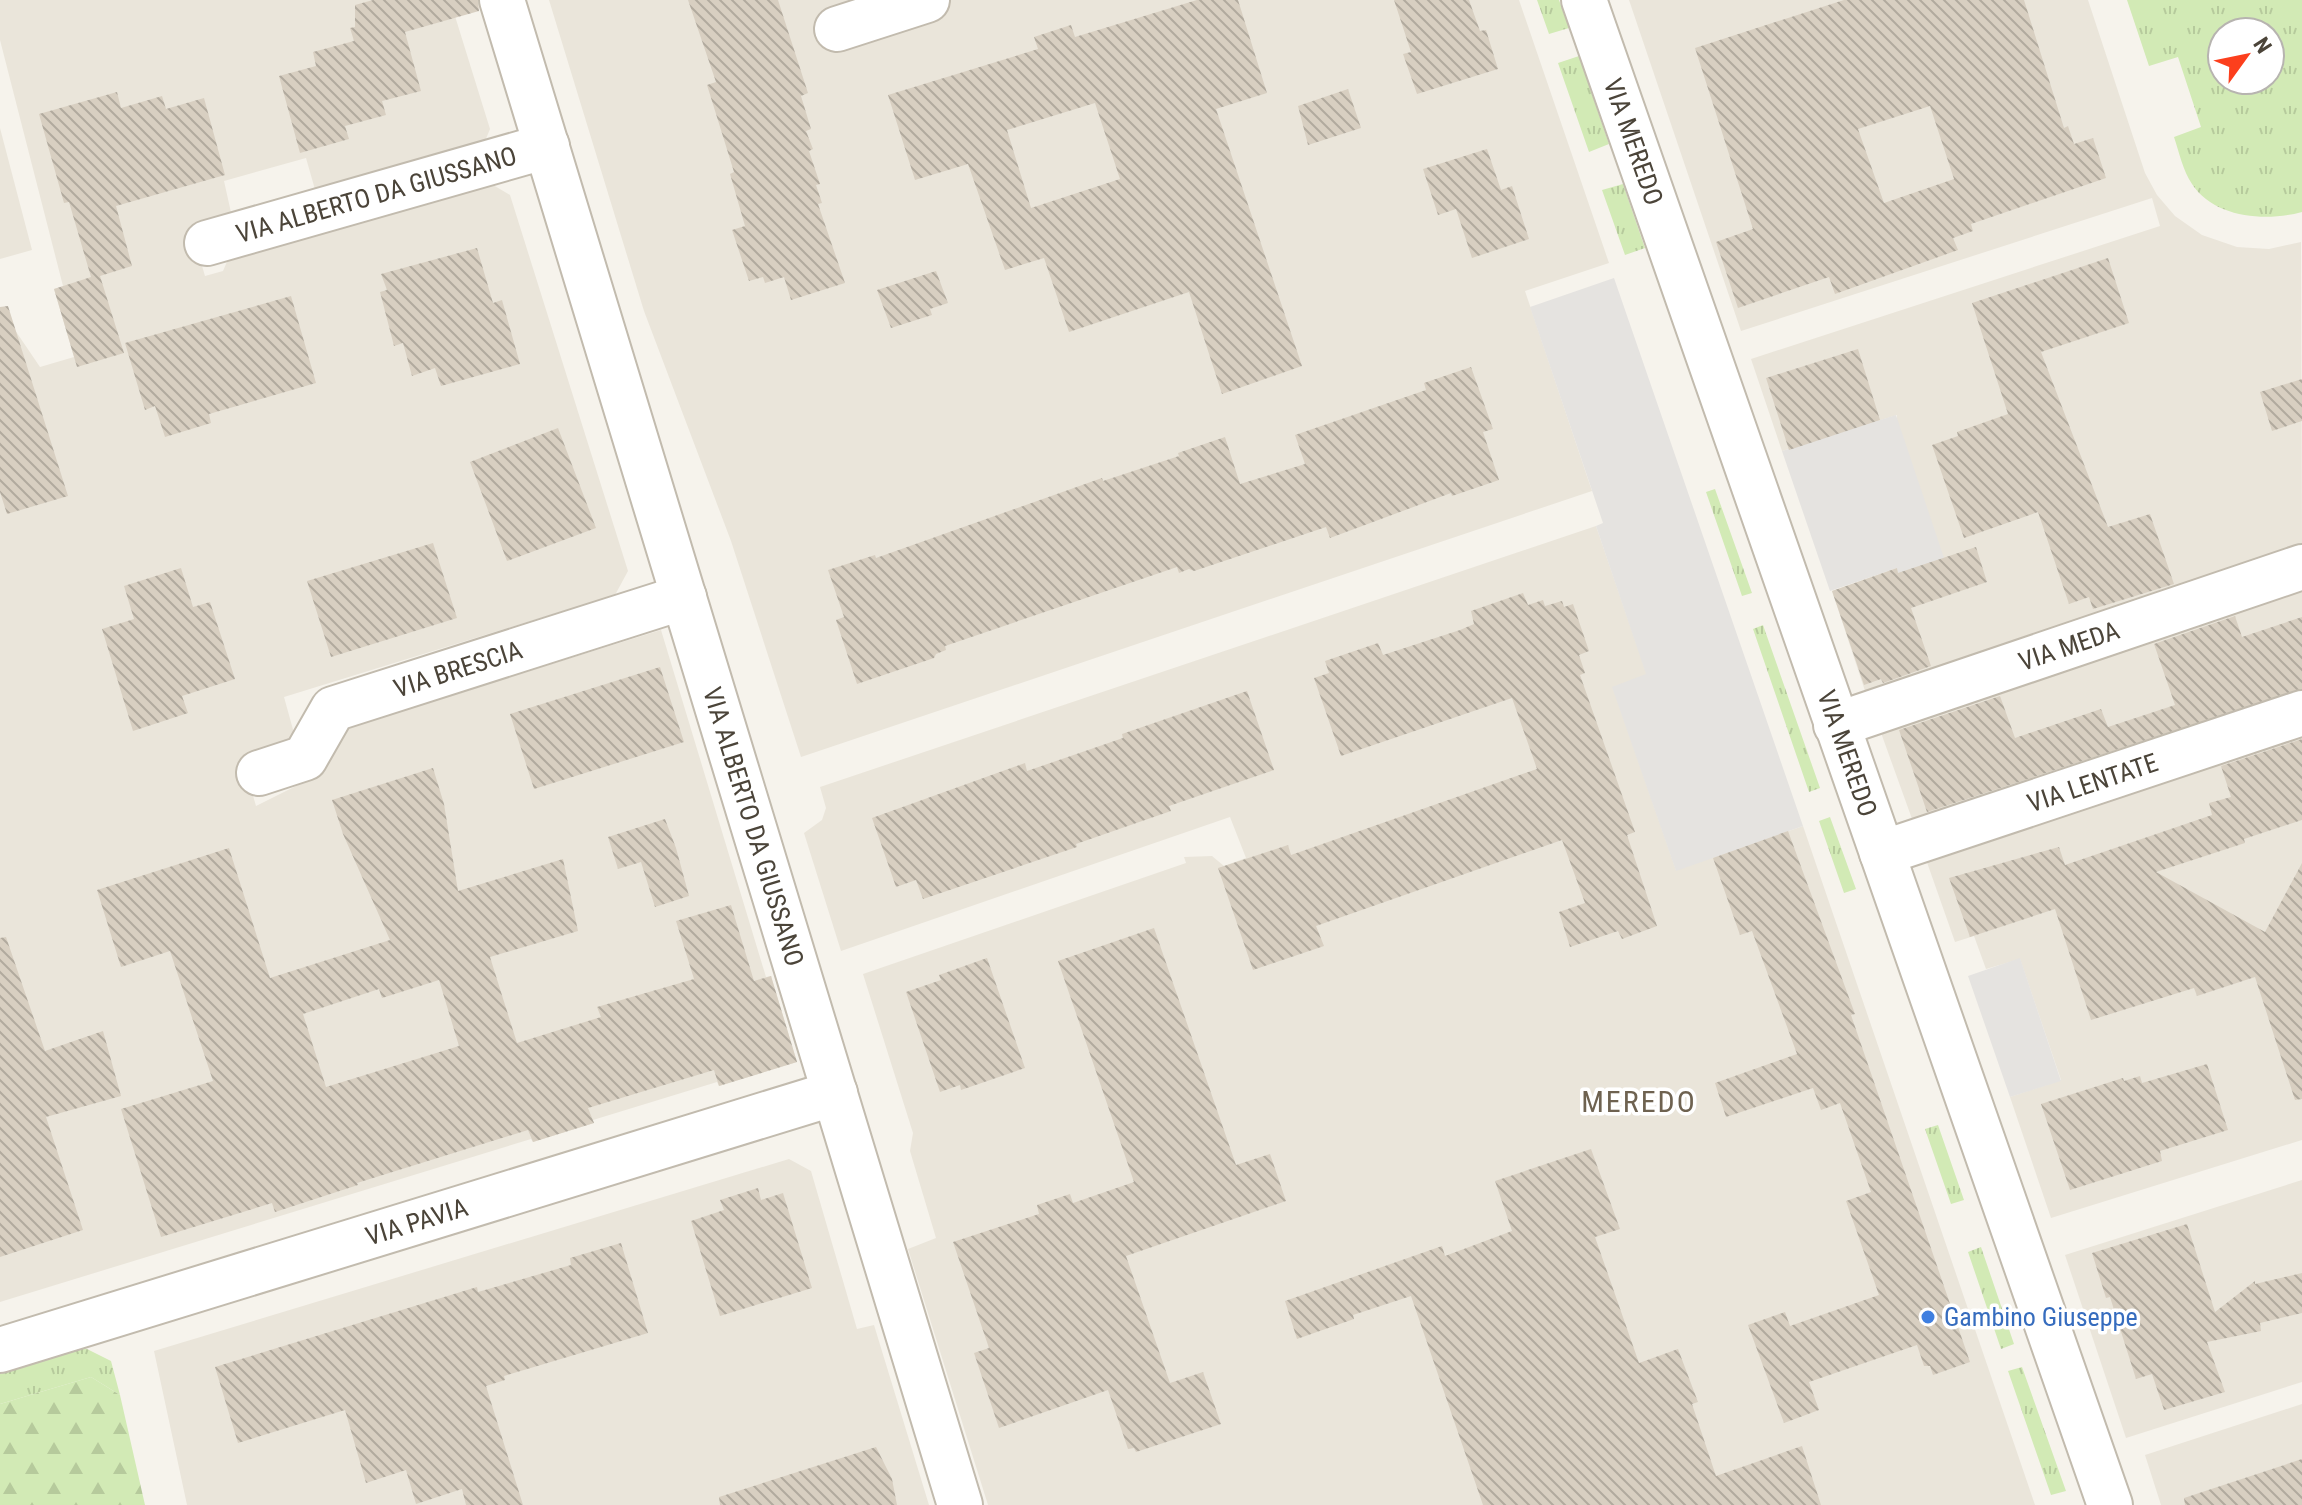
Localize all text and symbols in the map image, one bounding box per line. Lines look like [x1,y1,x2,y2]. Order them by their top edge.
north arrow [2206,16,2286,96]
text: N [2248,33,2277,58]
street label: VIA MEREDO [1598,74,1669,209]
street label: VIA ALBERTO DA GIUSSANO [233,140,520,249]
street label: VIA MEDA [2015,615,2123,677]
street label: VIA BRESCIA [390,635,526,704]
street label: VIA ALBERTO DA GIUSSANO [697,683,810,970]
street label: VIA MEREDO [1811,686,1883,821]
street label: VIA LENTATE [2023,747,2162,818]
district label: MEREDO [1581,1084,1697,1119]
street label: VIA PAVIA [362,1192,471,1252]
place label: Gambino Giuseppe [1944,1302,2138,1332]
marker: Gambino Giuseppe [1919,1308,1937,1326]

